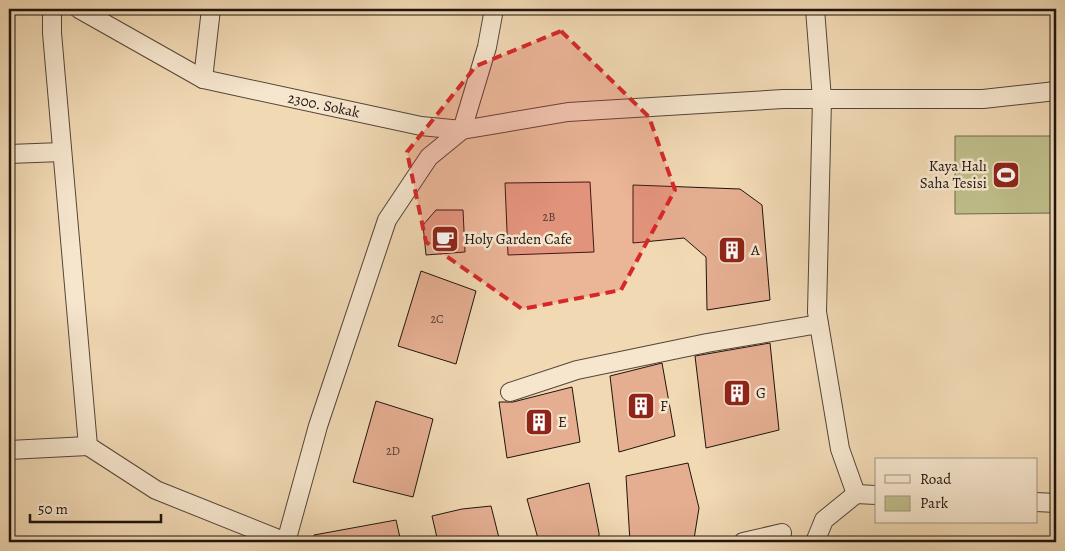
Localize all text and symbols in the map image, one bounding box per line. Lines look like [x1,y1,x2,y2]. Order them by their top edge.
street label: 2300. Sokak [286,88,362,123]
place label: Kaya Halı Saha Tesisi [920,156,987,193]
sports icon: Kaya Halı Saha Tesisi [991,160,1021,190]
house number: 2B [543,209,555,225]
cafe icon: Holy Garden Cafe [430,224,460,254]
place label: Holy Garden Cafe [464,229,572,249]
building icon: A [717,235,747,265]
place label: A [750,240,760,260]
house number: 2C [430,311,444,327]
building icon: G [722,378,752,408]
place label: G [756,383,766,403]
building icon: F [626,391,656,421]
place label: F [660,396,668,416]
building icon: E [524,407,554,437]
place label: E [558,412,567,432]
house number: 2D [386,443,400,459]
legend [875,458,1038,524]
text: Road [920,469,952,489]
scale bar [30,491,161,523]
text: Park [920,493,949,513]
text: 50 m [38,499,68,519]

